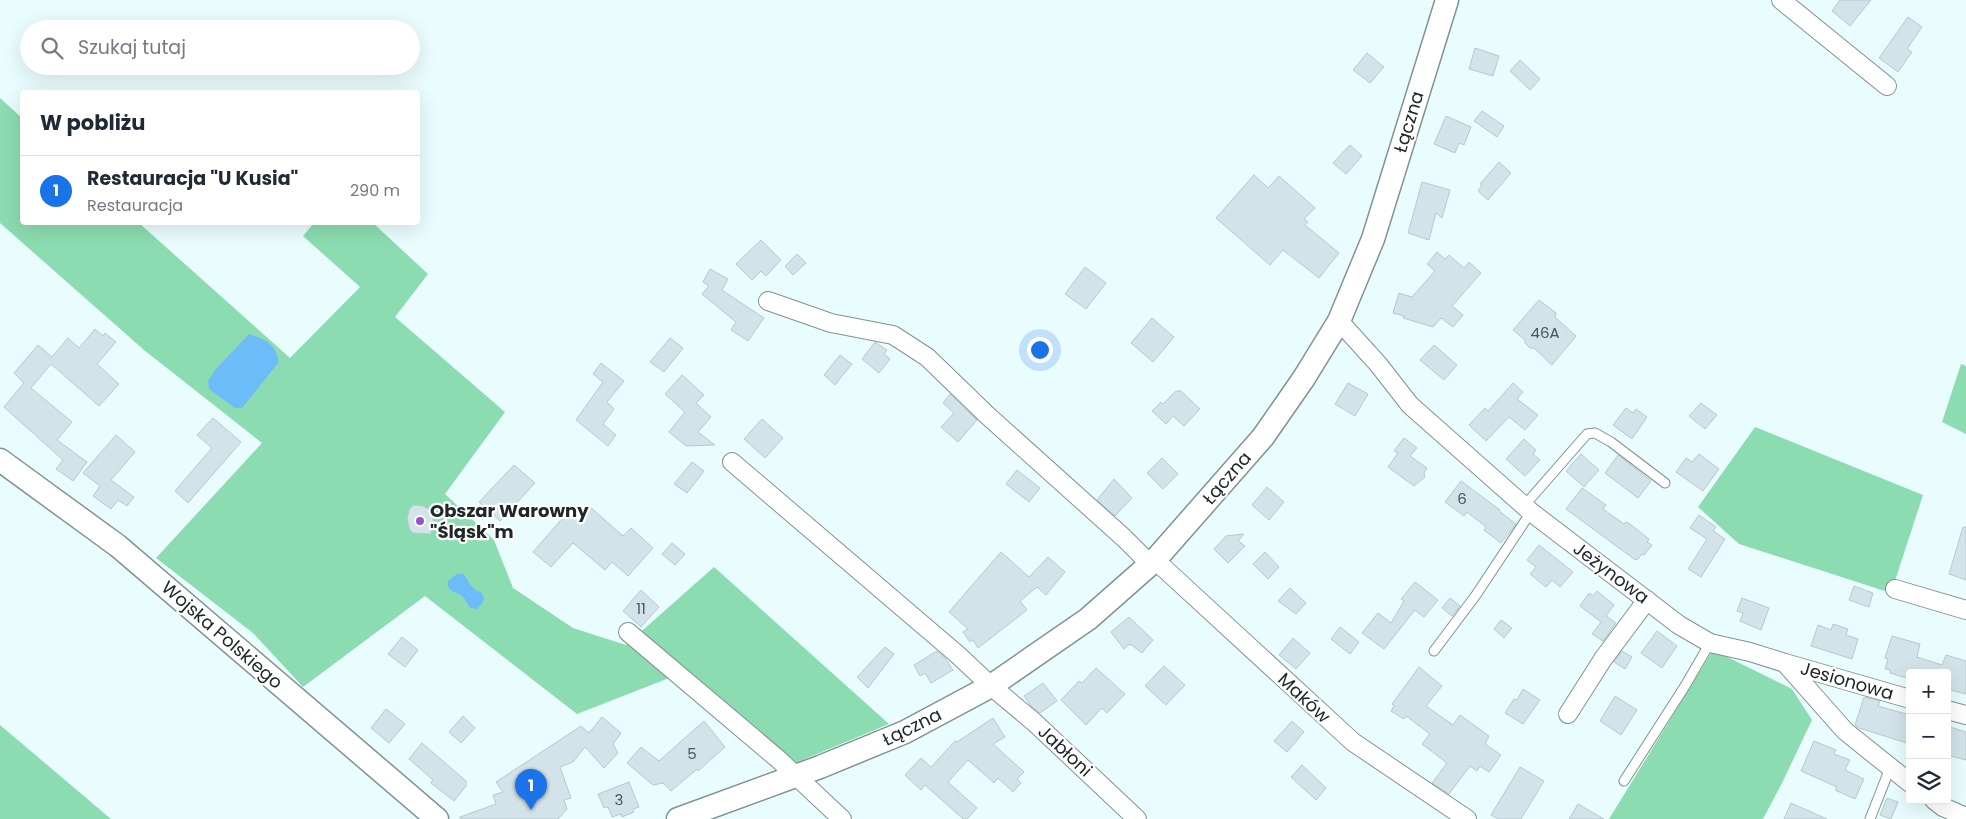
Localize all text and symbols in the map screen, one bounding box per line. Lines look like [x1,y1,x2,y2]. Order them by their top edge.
search box [20,20,420,75]
icon: search [38,34,66,62]
text: Szukaj tutaj [78,34,186,61]
street label: Łączna [1387,88,1430,156]
text: W pobliżu [40,108,145,137]
text: Restauracja "U Kusia" [87,165,298,192]
text: 1 [53,179,59,202]
text: 290 m [350,179,400,202]
text: Restauracja [87,194,183,217]
house number: 46A [1530,322,1560,343]
your location [1027,337,1053,363]
street label: Łączna [1197,446,1257,510]
house number: 6 [1457,488,1467,509]
place label: Obszar Warowny "Śląsk"m [430,498,589,544]
marker: Obszar Warowny "Śląsk"m [414,515,426,527]
street label: Jeżynowa [1568,536,1654,609]
street label: Wojska Polskiego [156,575,288,694]
house number: 11 [636,598,646,619]
street label: Jesionowa [1798,655,1897,706]
street label: Maków [1273,667,1336,728]
map controls [1906,669,1951,804]
button: + [1906,669,1951,714]
street label: Łączna [878,702,946,752]
button: − [1906,714,1951,759]
street label: Jabłoni [1033,719,1098,782]
house number: 5 [687,743,697,764]
button: layers [1906,759,1951,804]
pin: 1 [515,769,547,810]
house number: 3 [615,789,623,810]

